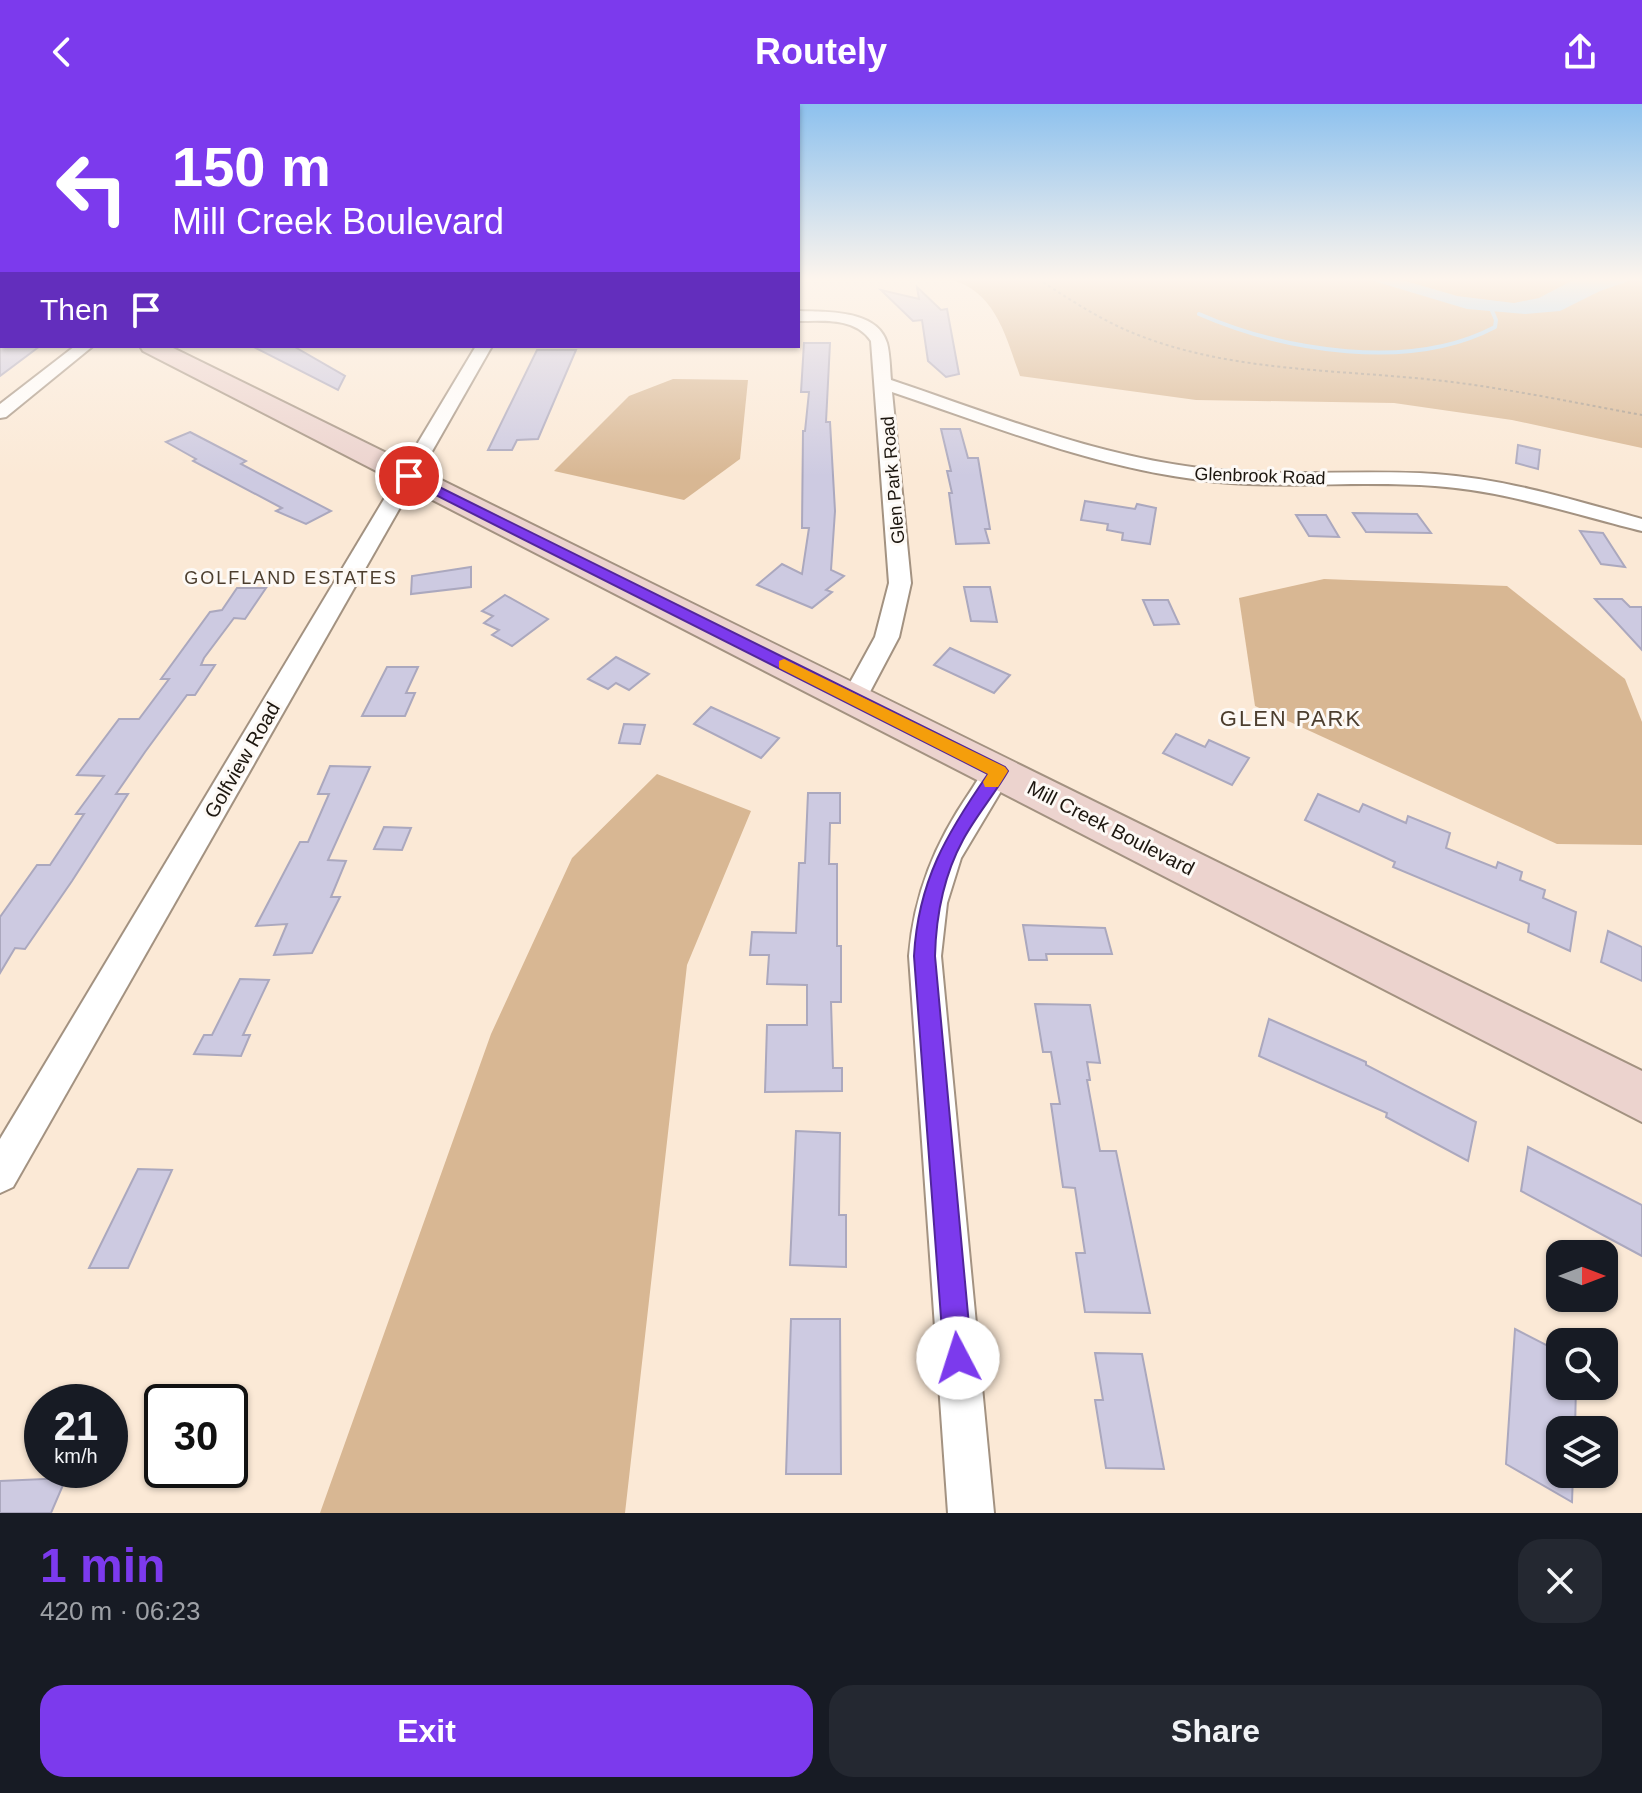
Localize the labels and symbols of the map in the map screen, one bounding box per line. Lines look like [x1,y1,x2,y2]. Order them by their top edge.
street label: Glen Park Road [877,415,909,545]
pin [375,442,443,510]
street label: Glenbrook Road [1194,464,1326,488]
district label: GOLFLAND ESTATES [184,568,398,588]
street label: Golfview Road [200,698,284,822]
district label: GLEN PARK [1220,706,1362,731]
street label: Mill Creek Boulevard [1024,776,1198,880]
north arrow [1546,1240,1618,1312]
position arrow [916,1316,1000,1400]
speed limit sign: 30 [144,1384,248,1488]

